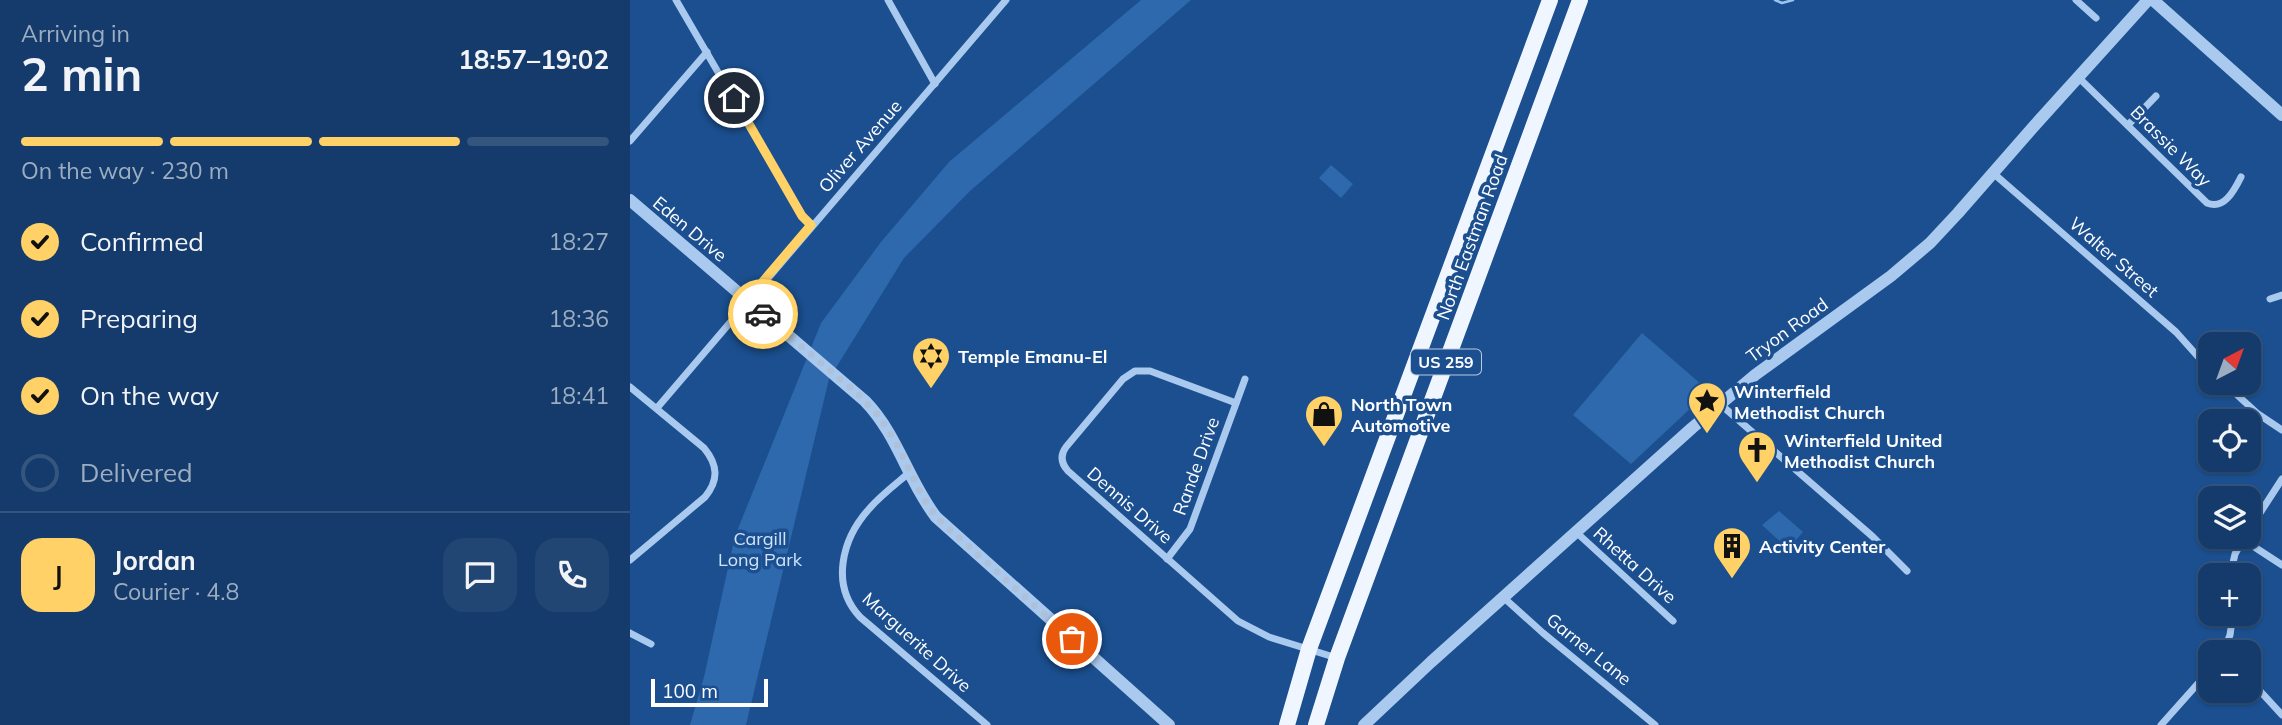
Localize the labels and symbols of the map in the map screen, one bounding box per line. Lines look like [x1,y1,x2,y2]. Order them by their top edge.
pin [704,68,764,128]
street label: Oliver Avenue [813,95,907,197]
street label: Brassie Way [2126,101,2217,192]
street label: North Eastman Road [1431,151,1513,323]
street label: Eden Drive [648,191,732,267]
street label: Walter Street [2065,212,2163,302]
courier [728,279,798,349]
street label: Tryon Road [1742,293,1832,367]
north arrow [2198,332,2261,396]
synagogue icon: Temple Emanu-El [910,335,952,390]
place label: Temple Emanu-El [958,345,1107,368]
road number: US 259 [1411,350,1481,374]
place icon: Winterfield Methodist Church [1686,380,1728,435]
place label: Winterfield Methodist Church [1734,380,1885,424]
shop icon: North Town Automotive [1303,393,1345,448]
place label: North Town Automotive [1351,393,1452,437]
street label: Rande Drive [1168,414,1224,518]
church icon: Winterfield United Methodist Church [1736,429,1778,484]
place label: Winterfield United Methodist Church [1784,429,1942,473]
street label: Dennis Drive [1083,462,1177,548]
street label: Rhetta Drive [1589,522,1681,608]
building icon: Activity Center [1711,525,1753,580]
park label: Cargill Long Park [718,527,803,571]
place label: Activity Center [1759,535,1886,558]
street label: Marguerite Drive [858,587,976,697]
street label: Garner Lane [1542,608,1636,690]
pin [1042,609,1102,669]
scale bar [651,676,768,708]

